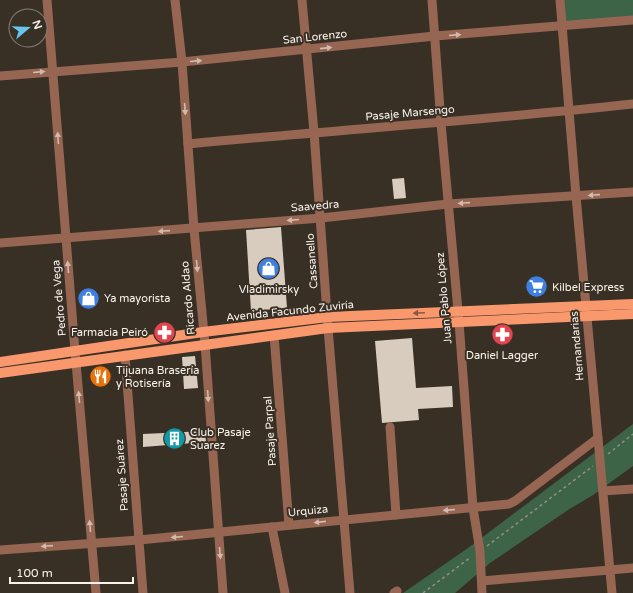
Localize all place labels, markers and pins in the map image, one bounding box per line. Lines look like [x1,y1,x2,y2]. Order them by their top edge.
shop icon: Vladimirsky [256,256,282,282]
supermarket icon: Kilbel Express [523,274,549,300]
place label: Kilbel Express [552,281,624,294]
place label: Vladimirsky [239,283,299,296]
shop icon: Ya mayorista [75,285,101,311]
place label: Ya mayorista [104,292,170,305]
pharmacy icon: Farmacia Peiró [151,319,177,345]
pharmacy icon: Daniel Lagger [489,322,515,348]
place label: Farmacia Peiró [71,326,148,339]
place label: Daniel Lagger [466,349,539,362]
restaurant icon: Tijuana Brasería y Rotisería [88,363,114,389]
place label: Tijuana Brasería y Rotisería [116,364,199,390]
building icon: Club Pasaje Suarez [162,425,188,451]
place label: Club Pasaje Suarez [190,426,251,452]

